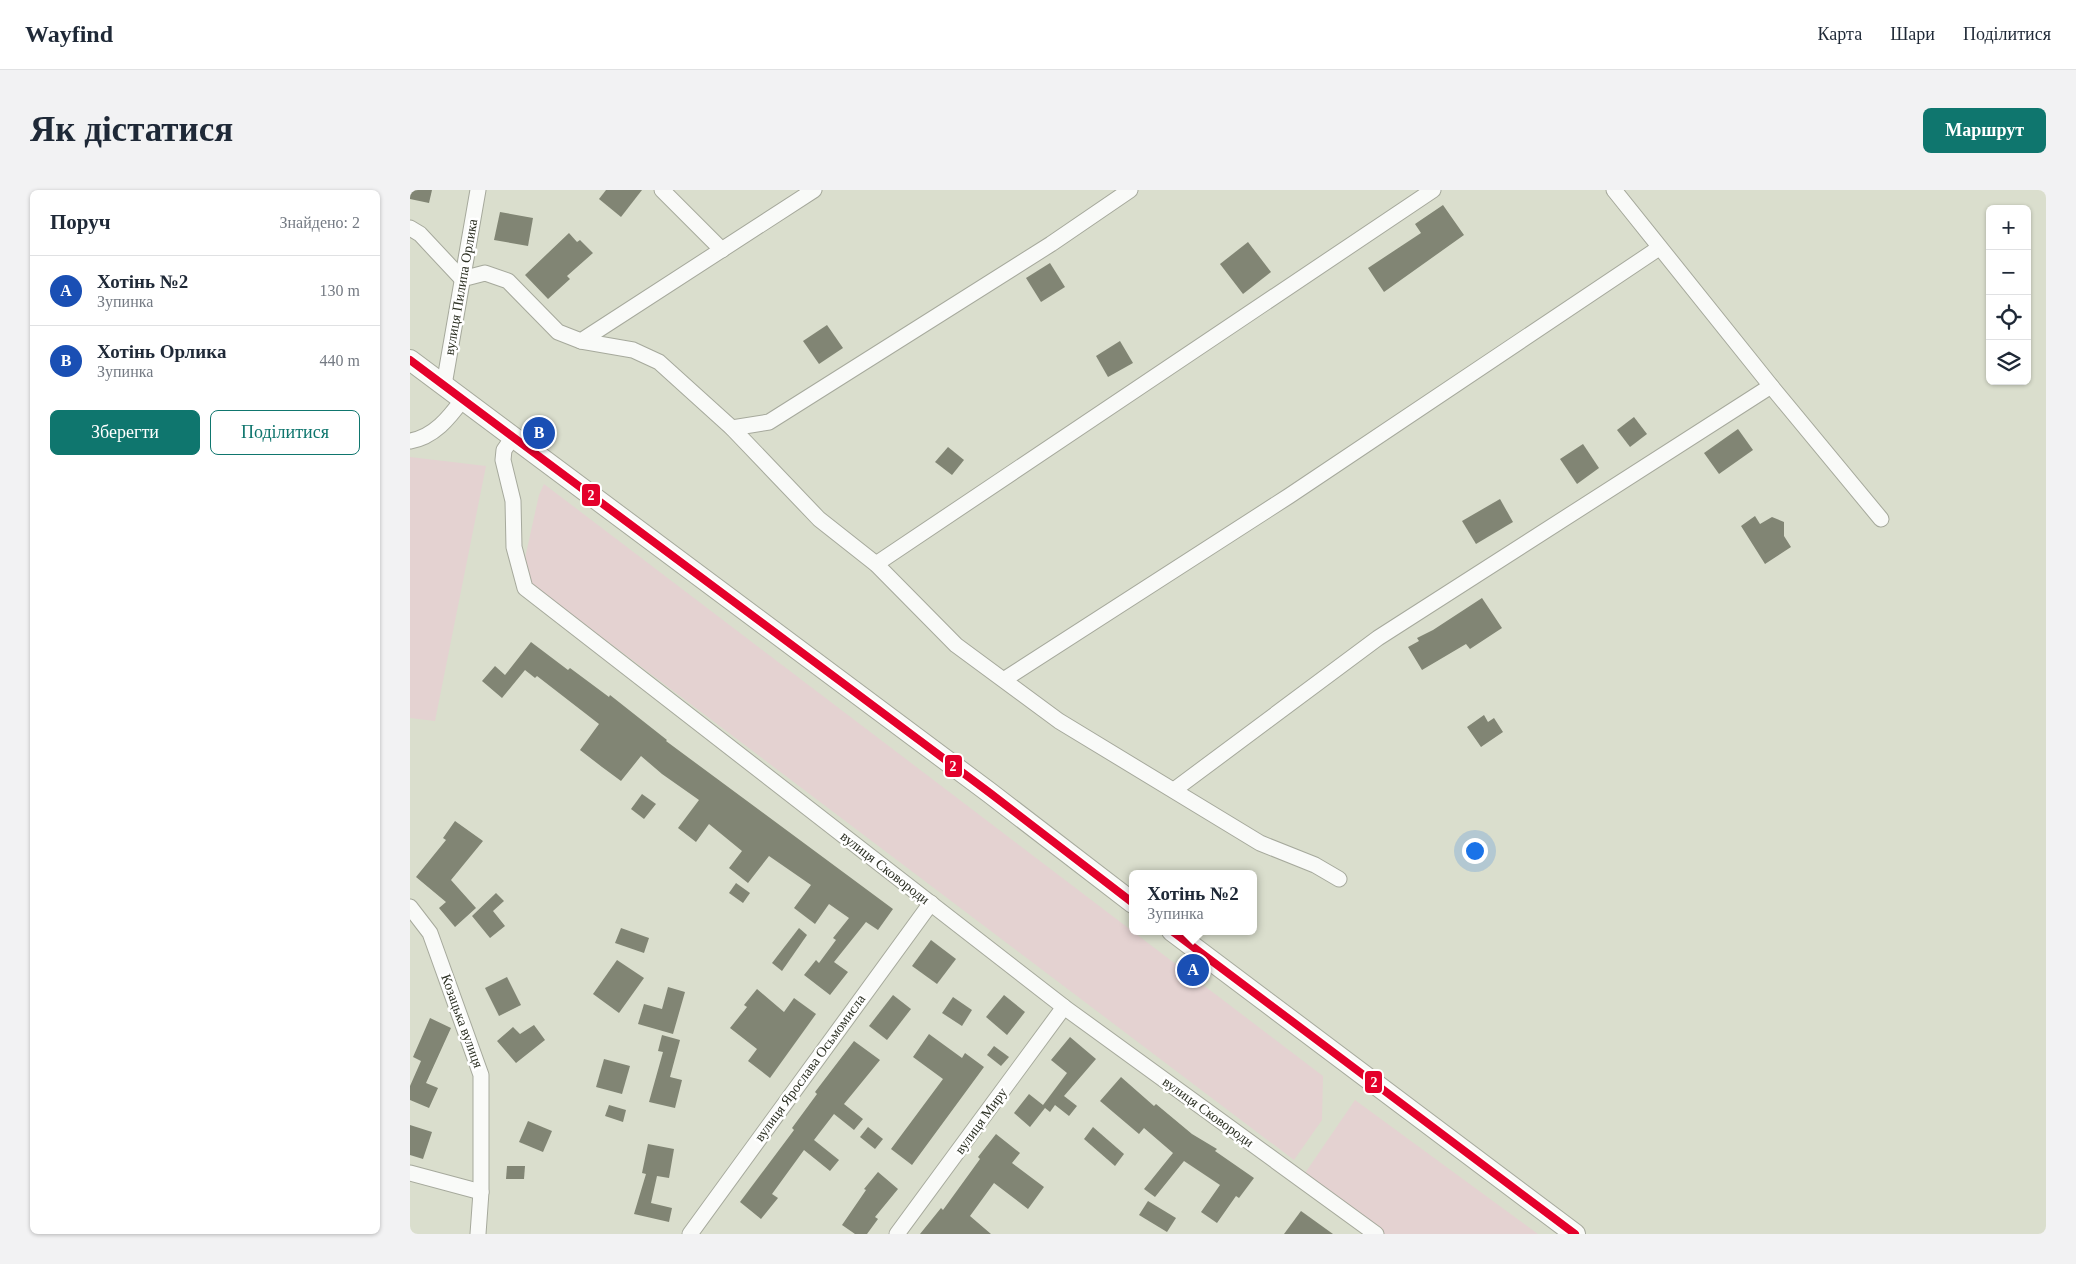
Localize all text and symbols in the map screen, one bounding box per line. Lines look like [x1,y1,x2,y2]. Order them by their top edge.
text: Wayfind [25,21,113,47]
text: Карта [1818,24,1862,44]
text: Шари [1890,24,1935,44]
text: Поділитися [1963,24,2051,44]
button: Маршрут [1923,108,2046,153]
text: Як дістатися [30,110,233,149]
map controls [1986,205,2031,385]
button: + [1986,205,2031,250]
text: Поруч [50,210,111,234]
text: Знайдено: 2 [280,214,360,231]
street label: вулиця Пилипа Орлика [442,217,480,356]
button: − [1986,250,2031,295]
text: Хотінь №2 [97,271,188,292]
text: A [60,282,72,299]
text: 130 m [320,282,360,299]
text: Зупинка [97,293,153,310]
button: locate [1986,295,2031,340]
button: layers [1986,340,2031,385]
text: Хотінь Орлика [97,341,226,362]
text: B [61,352,71,369]
text: 440 m [320,352,360,369]
text: Зупинка [97,363,153,380]
button: Зберегти [50,410,200,455]
button: Поділитися [210,410,360,455]
pin: B [523,414,555,452]
line badge: 2 [581,483,601,507]
text: 2 [588,488,595,503]
line badge: 2 [944,754,963,778]
text: 2 [950,759,957,774]
street label: вулиця Сковороди [838,829,933,908]
your location [1462,838,1488,864]
popup [1129,870,1257,935]
text: Хотінь №2 [1147,883,1239,904]
text: Зупинка [1147,905,1204,922]
pin: A [1177,951,1209,989]
street label: Козацька вулиця [438,972,486,1070]
street label: вулиця Ярослава Осьмомисла [752,991,869,1144]
line badge: 2 [1364,1070,1383,1094]
street label: вулиця Сковороди [1160,1074,1257,1150]
text: 2 [1371,1075,1378,1090]
street label: вулиця Миру [952,1085,1010,1157]

